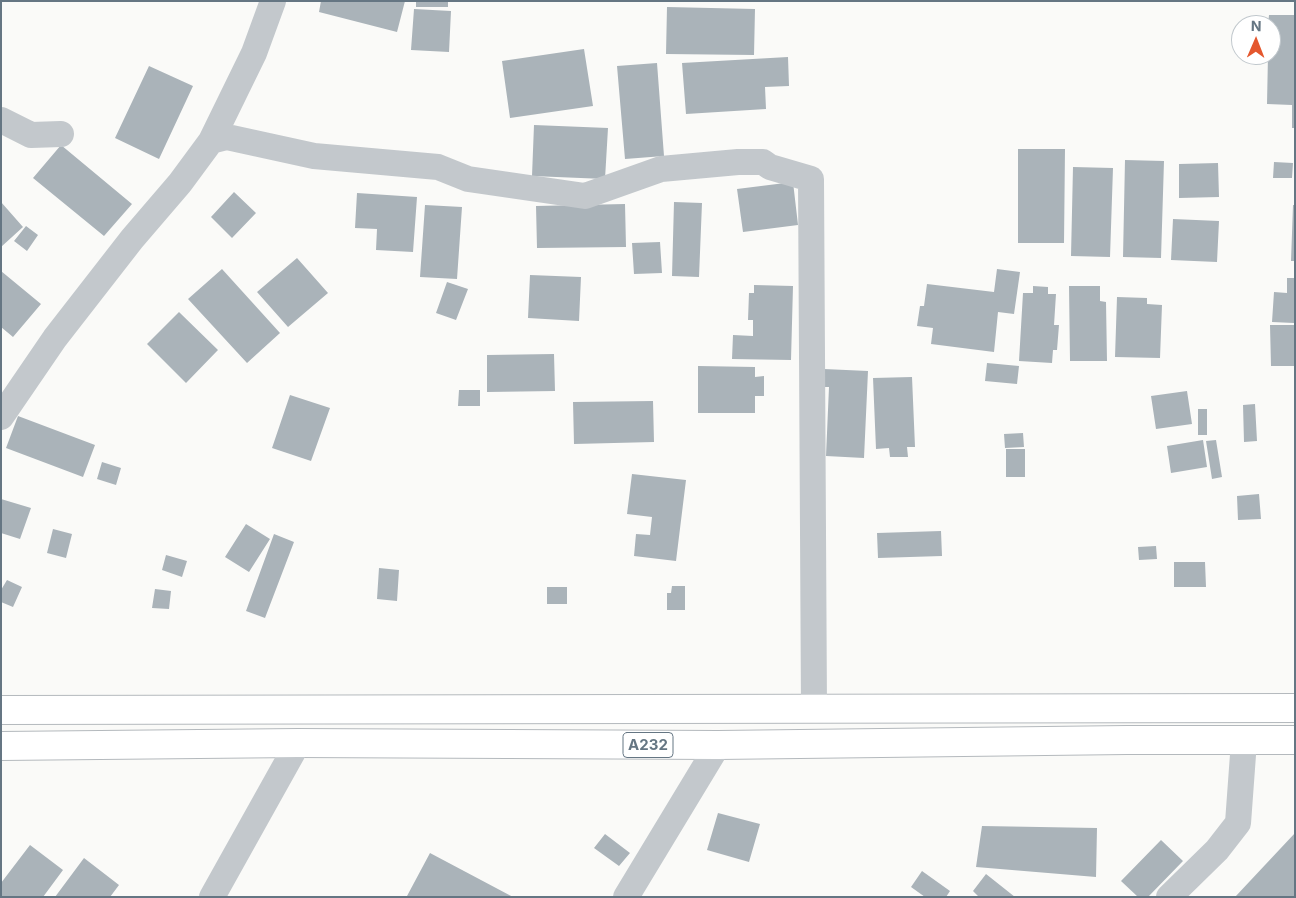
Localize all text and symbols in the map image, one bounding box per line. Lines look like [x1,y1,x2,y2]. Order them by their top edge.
north arrow [1231,15,1281,65]
text: N [1251,17,1262,34]
road number: A232 [623,732,673,758]

